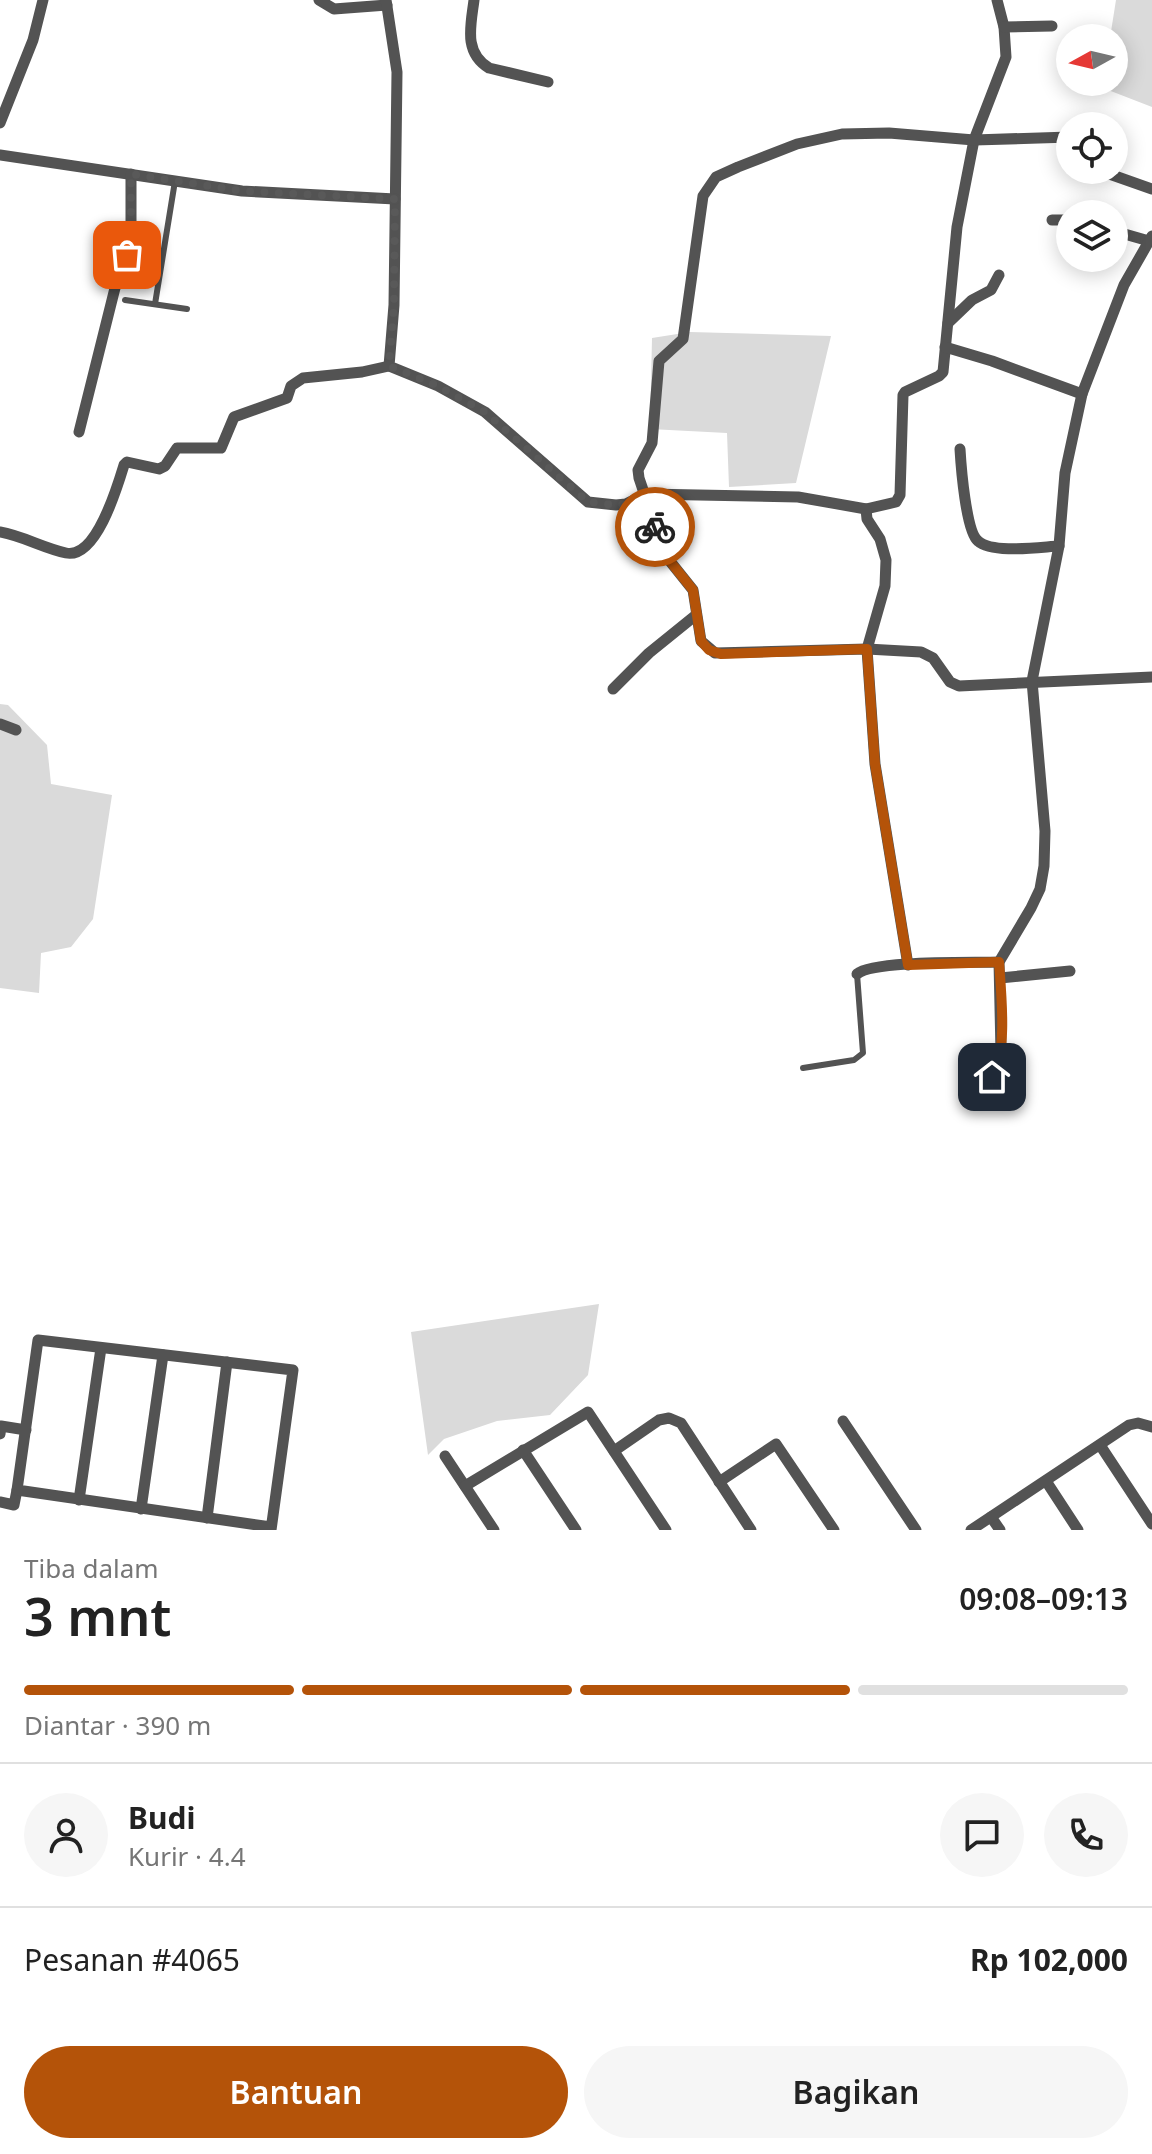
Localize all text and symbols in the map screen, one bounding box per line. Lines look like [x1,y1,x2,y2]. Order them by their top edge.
north arrow [1056,24,1128,96]
map controls [1056,24,1128,272]
button: locate [1056,112,1128,184]
button: layers [1056,200,1128,272]
pin [93,221,161,289]
icon: bag [105,233,149,277]
courier [615,487,695,567]
icon: bike [633,505,677,549]
pin [958,1043,1026,1111]
icon: home [970,1055,1014,1099]
text: Tiba dalam [24,1550,159,1586]
text: 09:08–09:13 [959,1578,1128,1619]
text: 3 mnt [24,1580,171,1651]
text: Diantar · 390 m [24,1707,211,1743]
button: person [24,1793,108,1877]
button: chat [940,1793,1024,1877]
button: phone [1044,1793,1128,1877]
text: Budi [128,1797,195,1838]
text: Kurir · 4.4 [128,1838,246,1874]
text: Pesanan #4065 [24,1939,240,1980]
text: Rp 102,000 [970,1939,1128,1980]
button: Bantuan [24,2046,568,2138]
button: Bagikan [584,2046,1128,2138]

